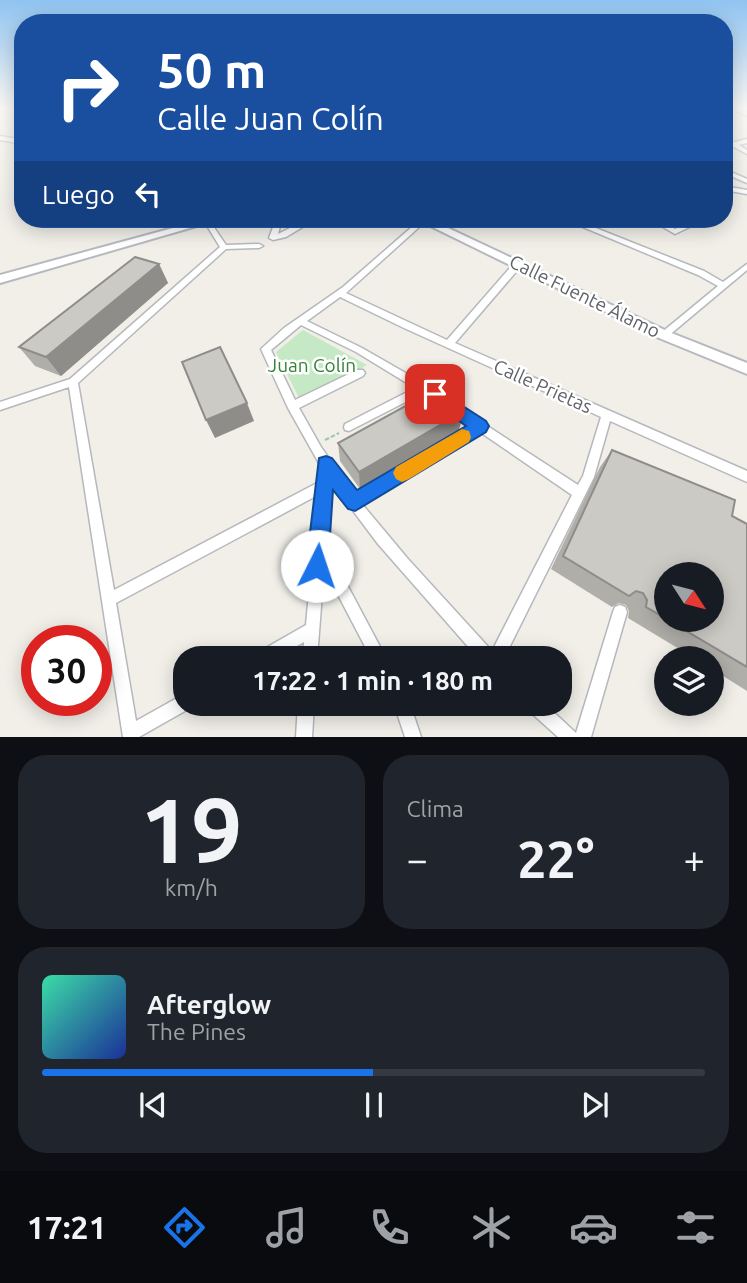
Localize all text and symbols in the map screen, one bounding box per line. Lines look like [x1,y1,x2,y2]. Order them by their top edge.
icon: right [42,42,133,133]
text: 50 m [157,42,266,97]
text: Calle Juan Colín [157,100,384,136]
icon: left [129,175,167,213]
text: Luego [42,180,115,209]
street label: Calle Fuente Álamo [506,250,664,342]
park label: Juan Colín [268,354,356,376]
street label: Calle Prietas [490,355,596,417]
pin [405,364,465,424]
icon: arrive [416,375,454,413]
position arrow [280,529,354,603]
north arrow [654,562,724,632]
map controls [654,562,724,716]
speed limit sign: 30 [21,625,112,716]
button: layers [654,646,724,716]
text: 17:22 · 1 min · 180 m [252,666,493,695]
text: 19 [140,778,243,880]
text: Clima [407,796,464,821]
text: 22° [517,830,594,888]
text: − [407,838,428,880]
text: + [684,838,705,880]
text: km/h [165,875,218,900]
text: Afterglow [147,990,271,1019]
text: The Pines [147,1019,246,1044]
icon: previous [134,1086,172,1124]
icon: pause [355,1086,393,1124]
icon: next [576,1086,614,1124]
icon: directions [160,1203,209,1252]
icon: music [262,1203,311,1252]
icon: phone [365,1203,414,1252]
icon: climate [467,1203,516,1252]
icon: car [569,1203,618,1252]
icon: filters [671,1203,720,1252]
text: 17:21 [27,1209,107,1245]

